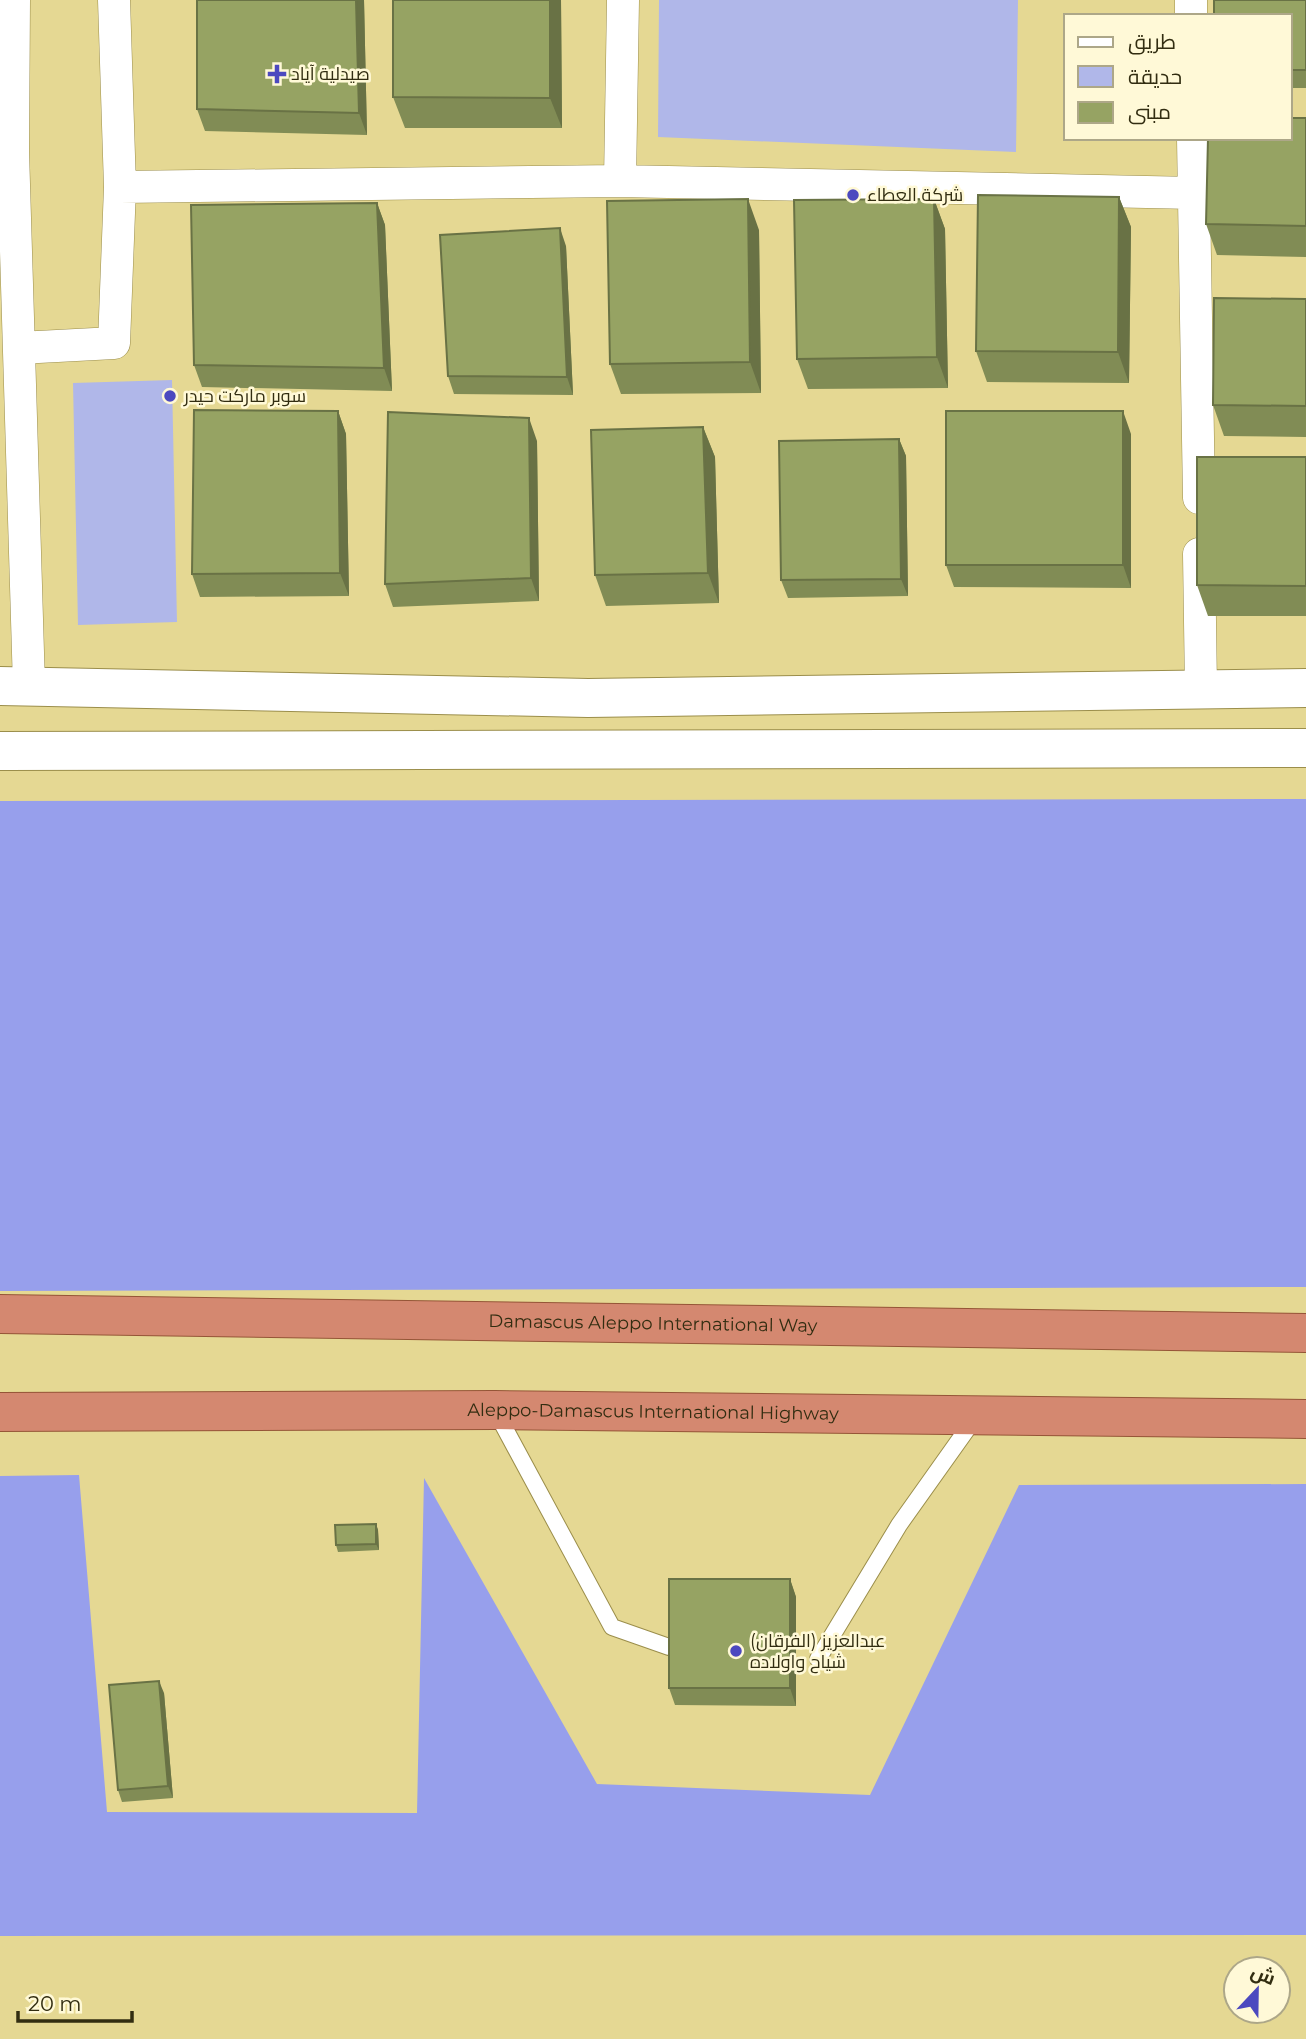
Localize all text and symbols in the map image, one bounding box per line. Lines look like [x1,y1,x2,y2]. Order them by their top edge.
legend [1064,14,1292,140]
text: طريق [1128,29,1176,55]
place label: صيدلية آياد [291,63,370,85]
text: حديقة [1128,64,1182,89]
marker: صيدلية آياد [269,66,285,82]
text: مبنى [1128,99,1171,125]
place label: شركة العطاء [867,184,963,206]
marker: شركة العطاء [845,187,861,203]
place label: سوبر ماركت حيدر [183,385,306,407]
marker: سوبر ماركت حيدر [162,388,178,404]
street label: Damascus Aleppo International Way [488,1310,818,1337]
street label: Aleppo-Damascus International Highway [467,1399,839,1425]
place label: (الفرقان) عبدالعزيز شياح واولاده [750,1630,885,1674]
marker: (الفرقان) عبدالعزيز شياح واولاده [728,1643,744,1659]
north arrow [1222,1955,1292,2025]
text: ش [1248,1959,1279,1990]
scale bar [18,1980,131,2024]
text: 20 m [28,1991,82,2016]

